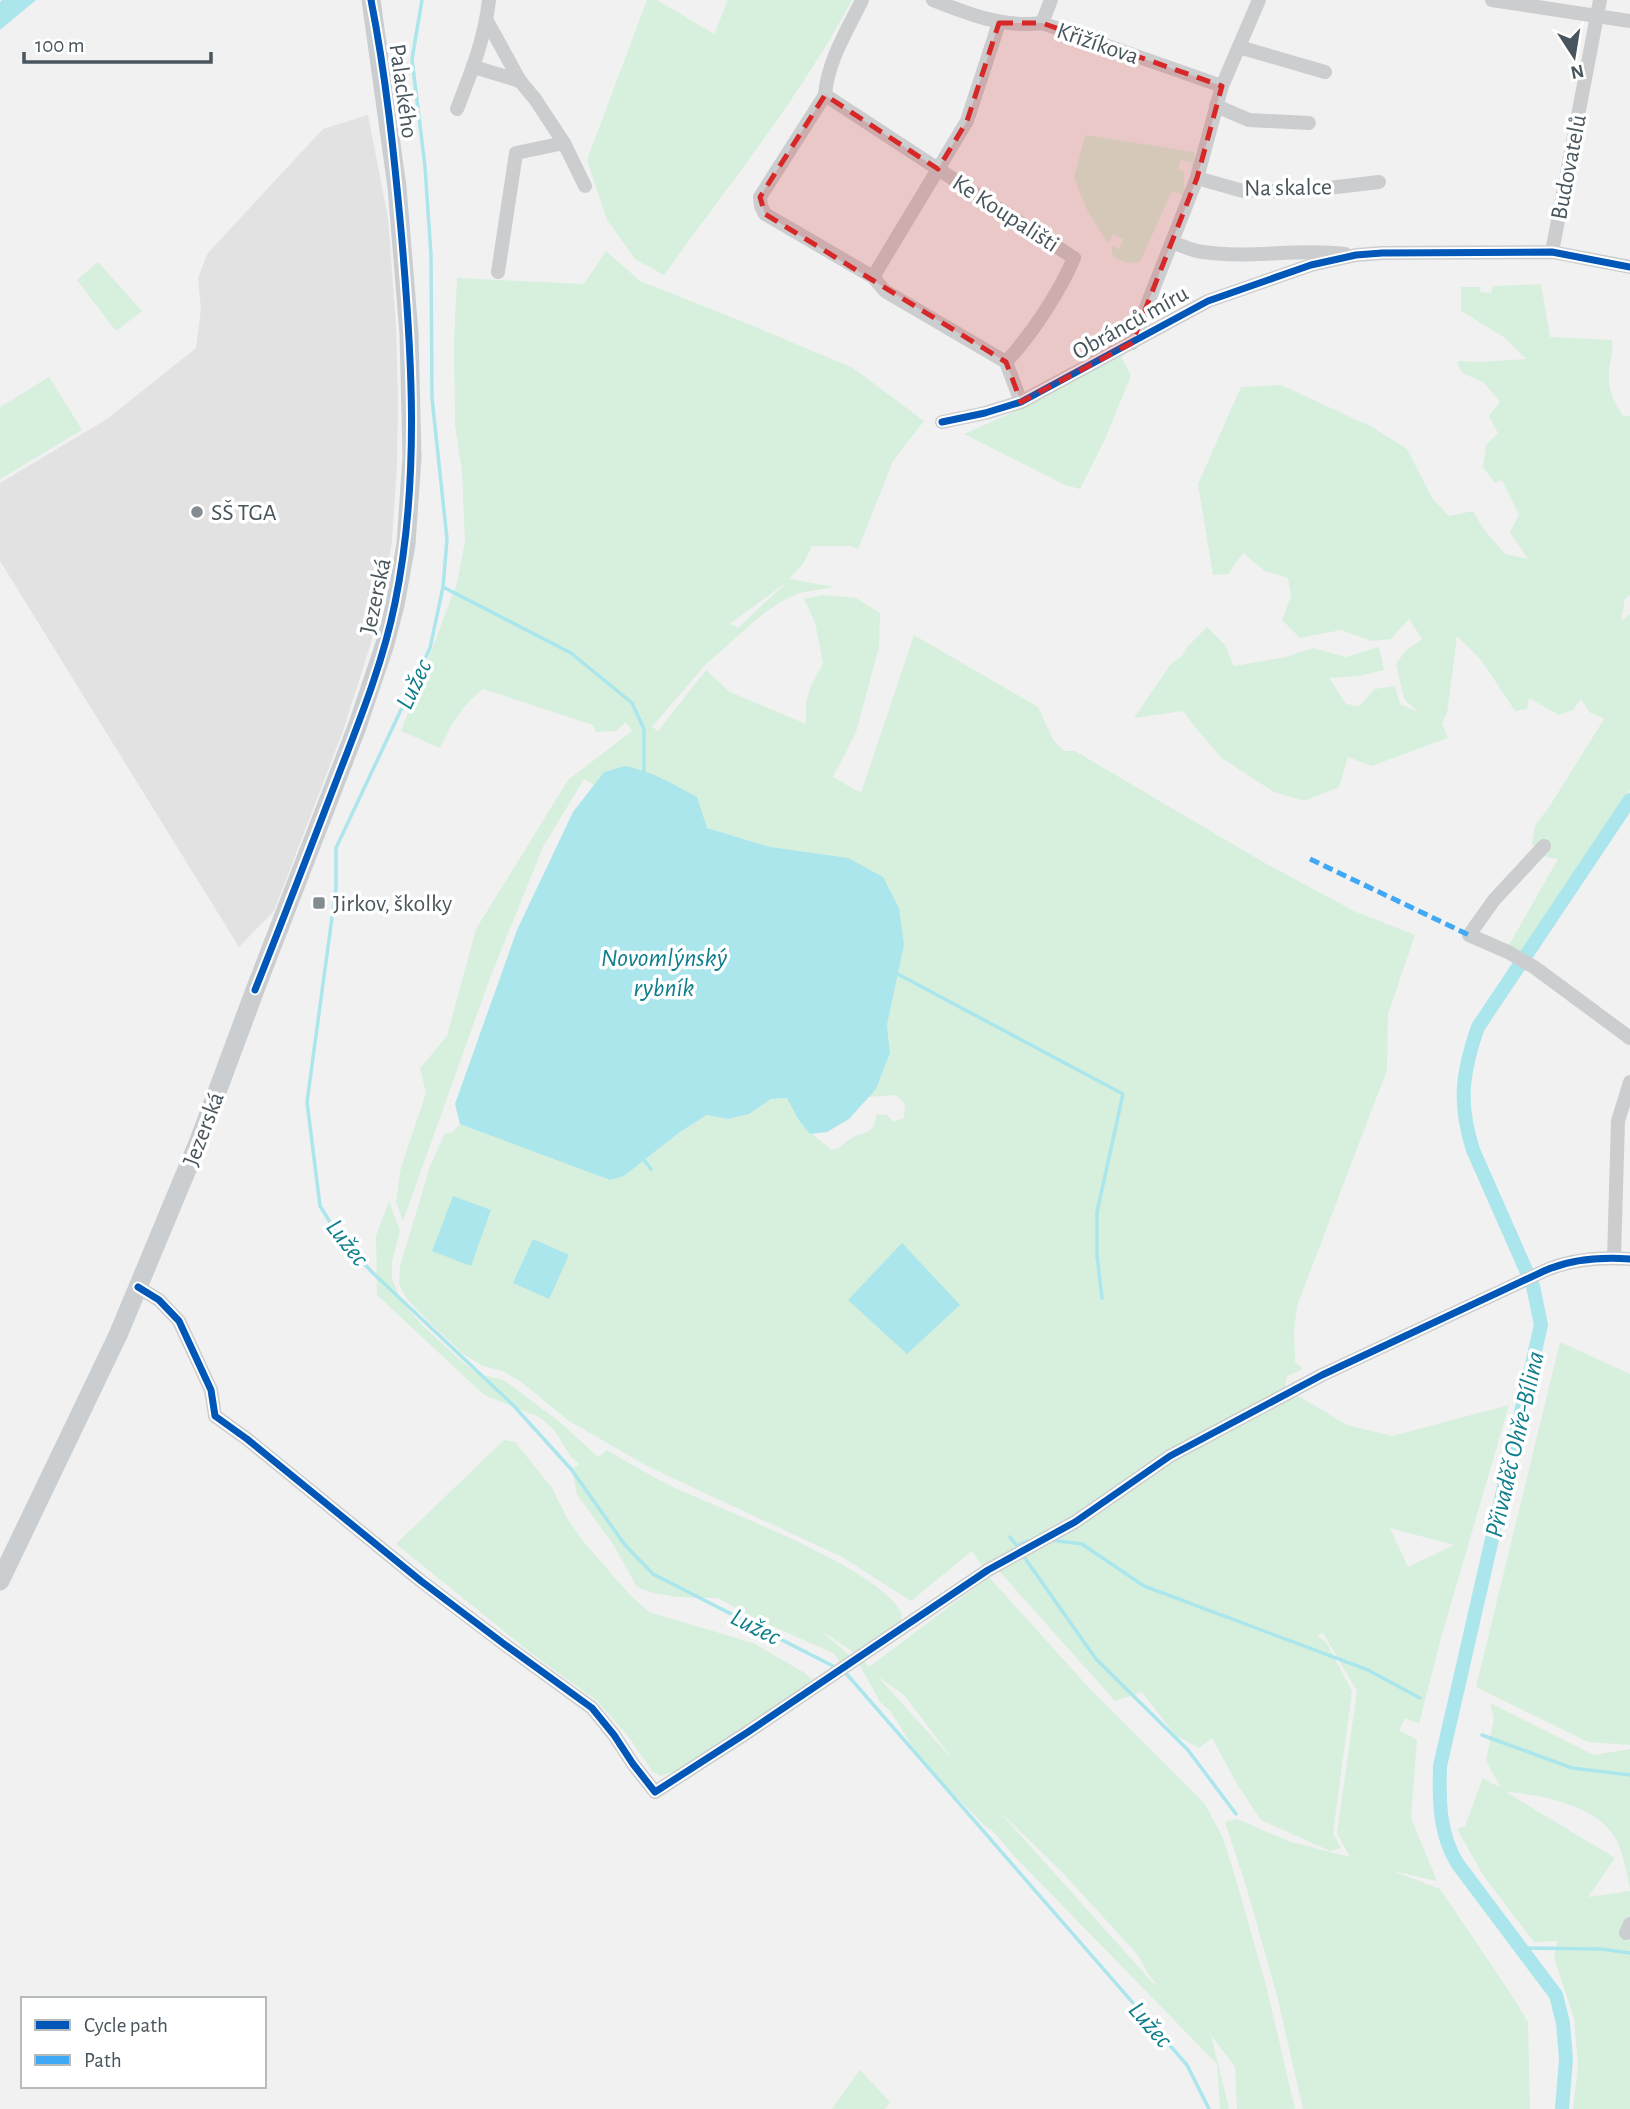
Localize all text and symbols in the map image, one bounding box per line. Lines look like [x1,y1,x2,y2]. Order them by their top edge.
street label: Křižíkova [1054,19,1142,69]
scale bar [24,21,212,65]
north arrow [1539,21,1609,91]
text: 100 m [35,35,85,56]
street label: Palackého [385,42,422,140]
text: N [1569,60,1586,82]
street label: Budovatelů [1547,113,1591,222]
street label: Ke Koupališti [948,171,1063,257]
street label: Na skalce [1244,175,1332,201]
street label: Obránců míru [1068,281,1193,365]
place label: SŠ TGA [211,500,277,525]
marker: SŠ TGA [189,504,205,520]
street label: Jezerská [356,556,396,636]
water label: Lužec [391,655,437,713]
place label: Jirkov, školky [333,892,452,916]
marker: Jirkov, školky [311,895,327,911]
water label: Novomlýnský rybník [601,945,728,1001]
street label: Jezerská [179,1089,229,1170]
water label: Lužec [321,1214,374,1271]
water label: Přivaděč Ohře-Bílina [1481,1349,1549,1540]
water label: Lužec [727,1604,785,1650]
legend [21,1997,266,2088]
water label: Lužec [1123,1997,1177,2053]
text: Cycle path [84,2015,168,2036]
text: Path [84,2050,122,2071]

